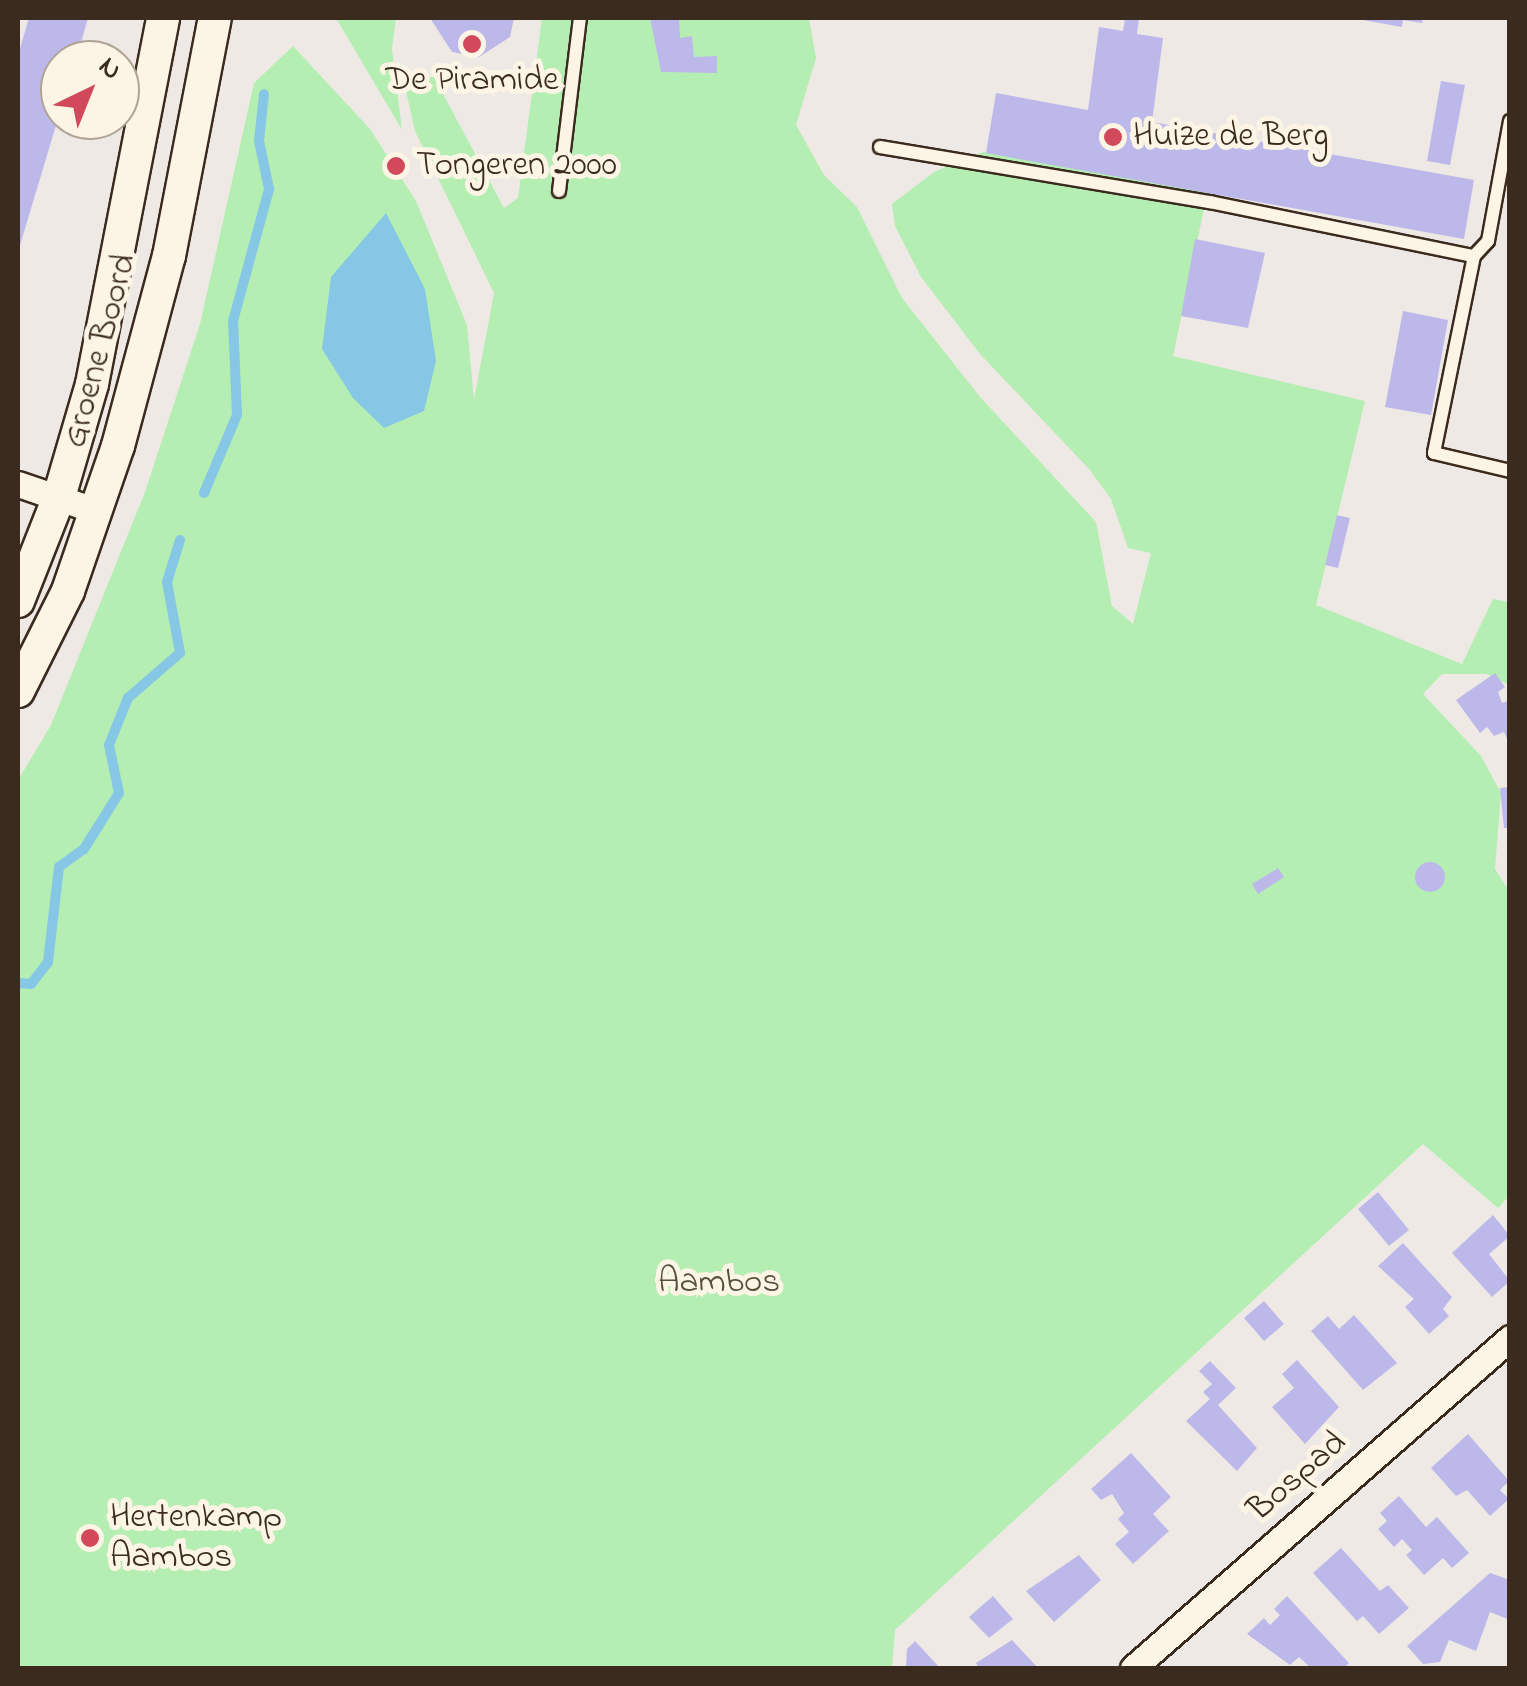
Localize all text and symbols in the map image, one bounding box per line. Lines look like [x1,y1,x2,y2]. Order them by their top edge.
marker: De Piramide [461,33,483,55]
north arrow [40,40,140,140]
text: N [89,48,130,91]
place label: De Piramide [385,60,559,102]
place label: Huize de Berg [1133,116,1329,158]
marker: Huize de Berg [1102,126,1124,148]
place label: Tongeren 2000 [416,145,617,187]
marker: Tongeren 2000 [385,155,407,177]
street label: Groene Boord [55,250,147,452]
park label: Aambos [658,1262,780,1304]
street label: Bospad [1240,1423,1356,1531]
place label: Hertenkamp Aambos [110,1497,282,1579]
marker: Hertenkamp Aambos [79,1527,101,1549]

